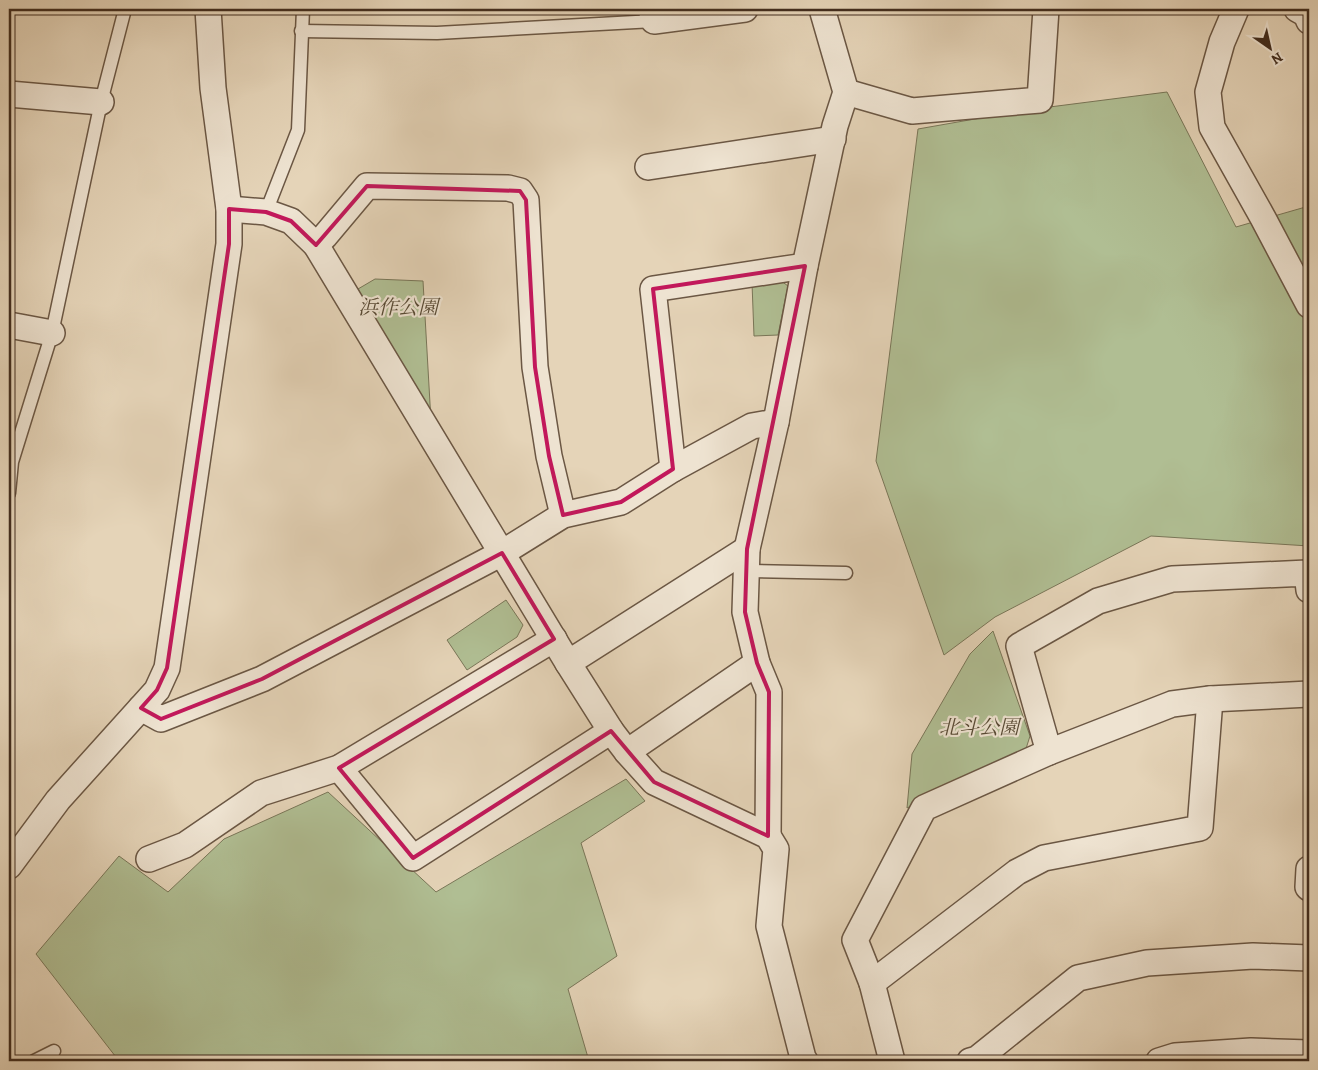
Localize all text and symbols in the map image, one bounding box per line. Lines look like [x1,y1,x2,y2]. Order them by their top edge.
north arrow [1246,22,1296,72]
text: N [1267,48,1287,69]
park label: 浜作公園 [358,294,441,321]
park label: 北斗公園 [939,714,1022,741]

